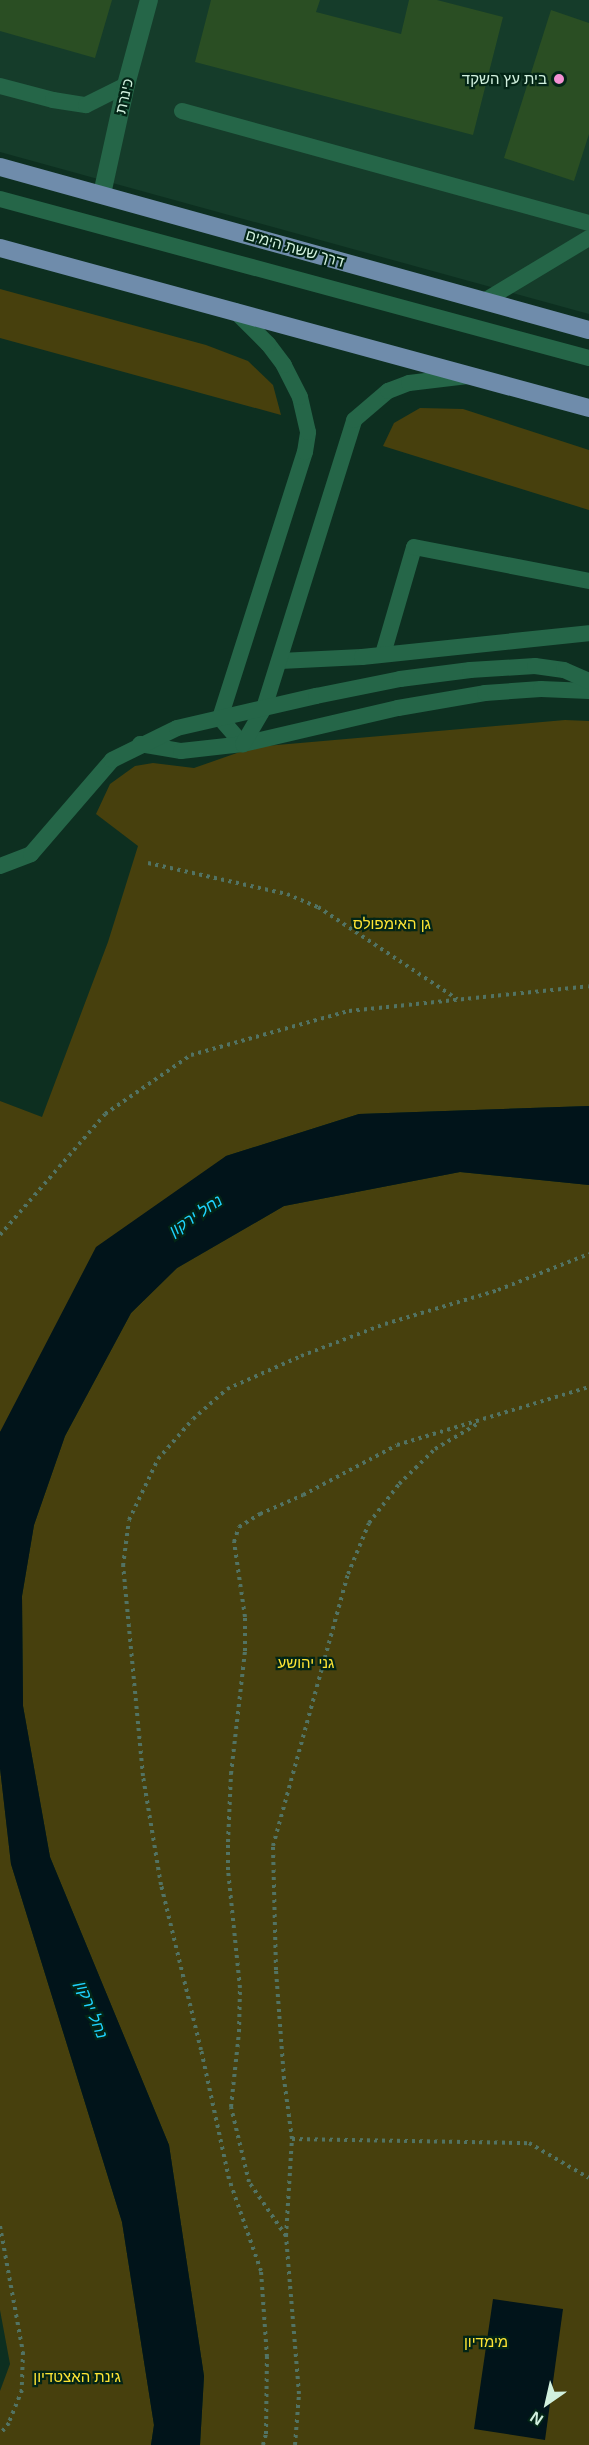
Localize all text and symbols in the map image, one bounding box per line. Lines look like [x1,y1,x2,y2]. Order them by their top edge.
place label: בית עץ השקד [462,70,547,88]
marker: בית עץ השקד [552,72,566,86]
street label: כינרת [111,77,137,115]
street label: דרך ששת הימים [244,225,346,271]
park label: גן האימפולס [353,915,431,933]
water label: נחל ירקון [166,1191,226,1241]
park label: גני יהושע [278,1654,334,1672]
water label: נחל ירקון [71,1979,111,2041]
park label: מימדיון [464,2333,508,2351]
park label: גינת האצטדיון [33,2368,121,2386]
north arrow [517,2373,577,2433]
text: N [527,2408,546,2429]

